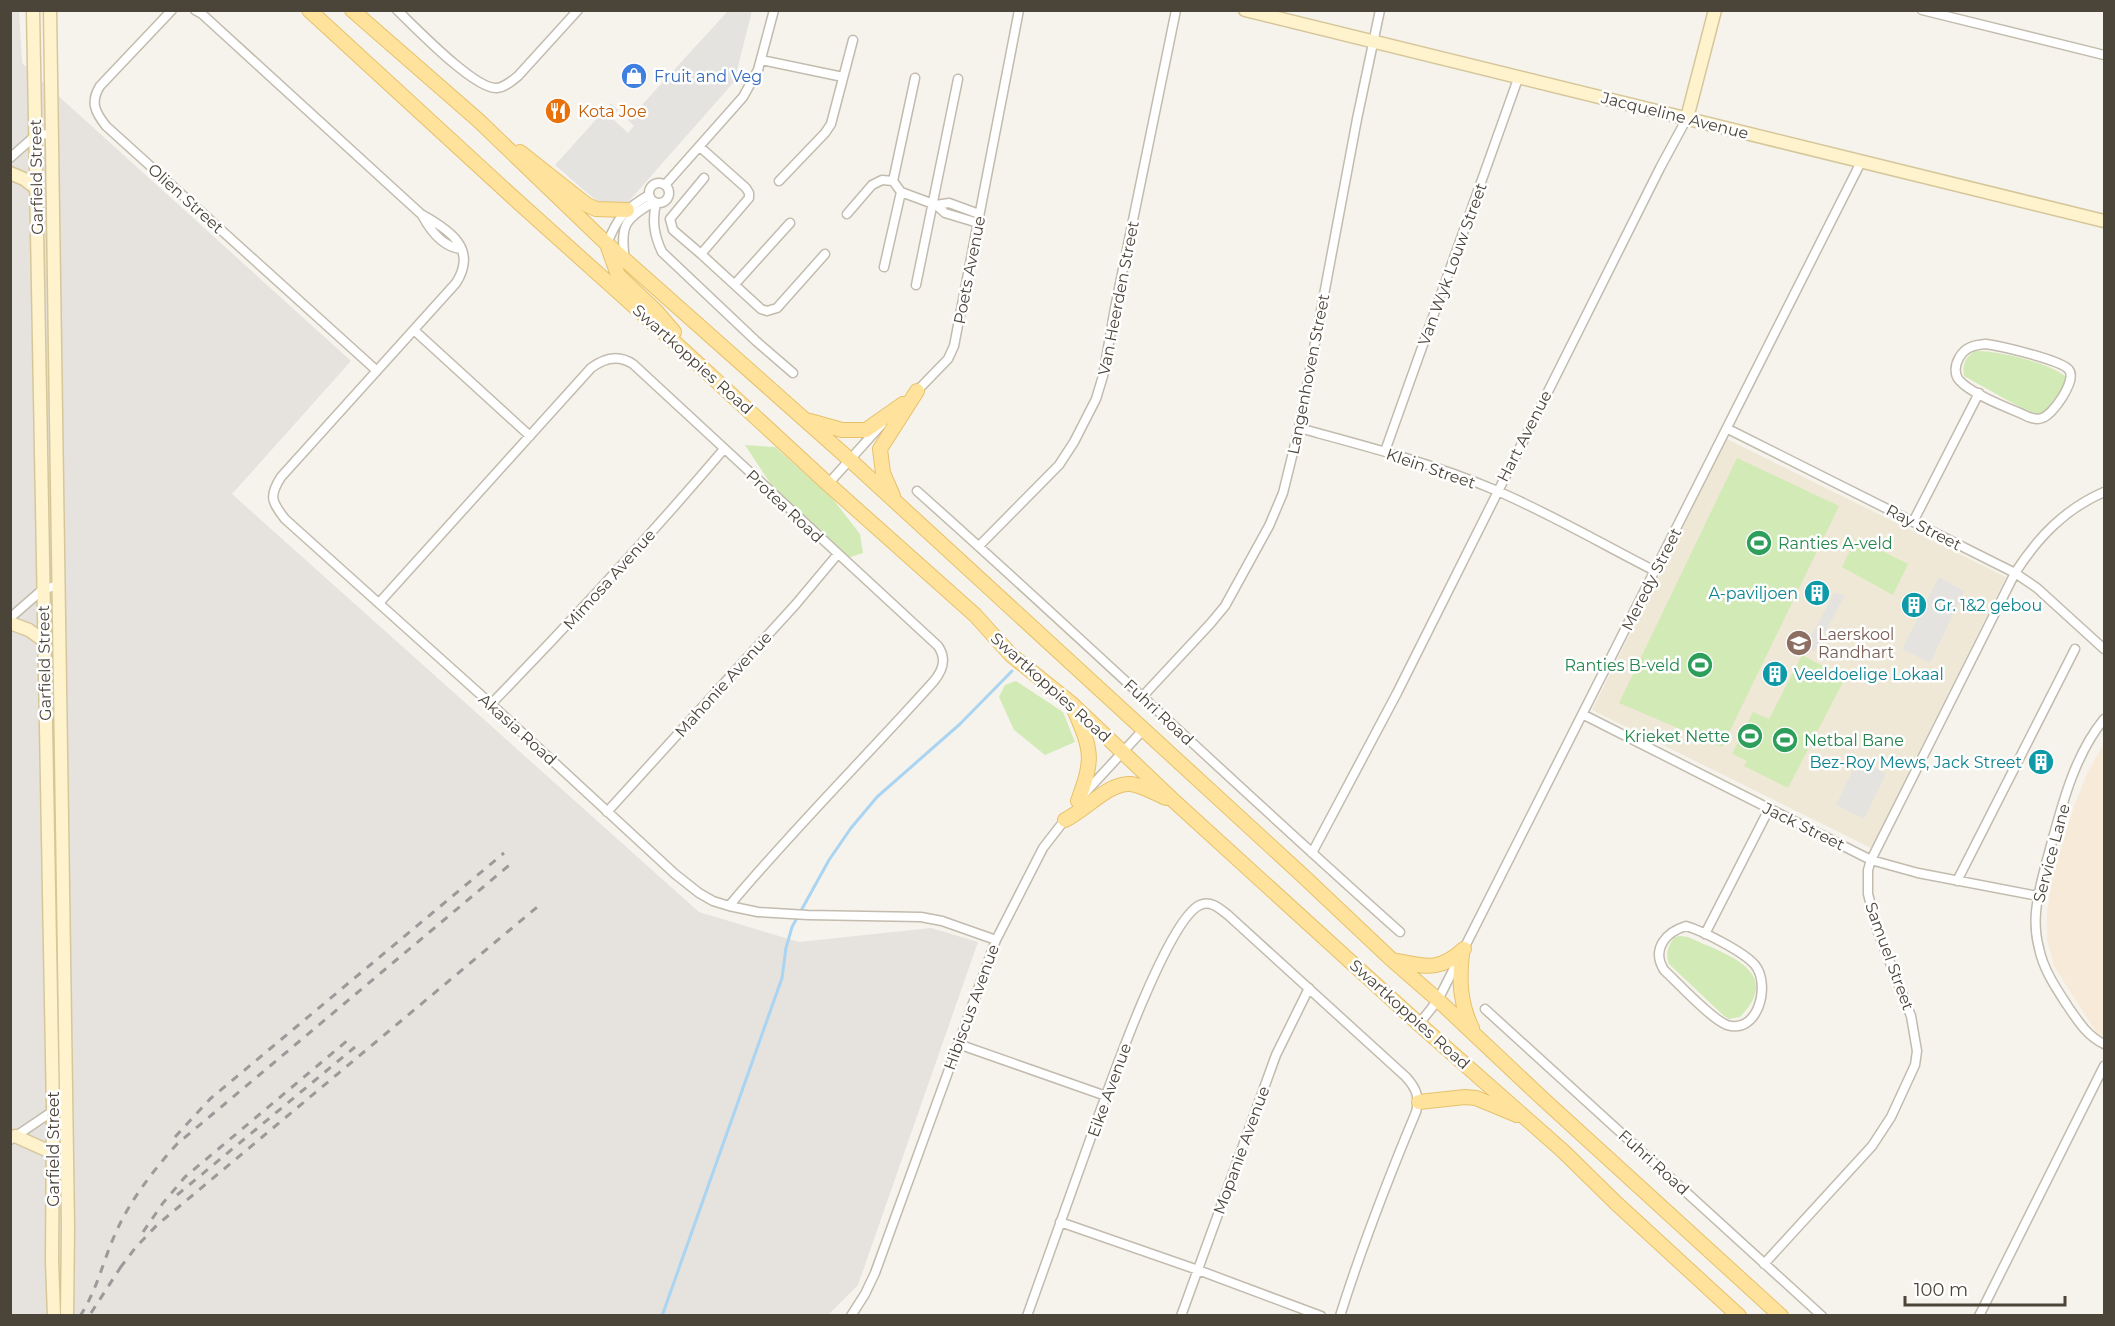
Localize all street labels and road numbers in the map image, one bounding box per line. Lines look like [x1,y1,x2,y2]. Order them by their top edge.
street label: Jacqueline Avenue [1598,88,1751,143]
street label: Garfield Street [26,119,47,235]
street label: Olien Street [144,160,228,238]
street label: Van Wyk Louw Street [1414,180,1491,348]
street label: Poets Avenue [950,214,989,326]
street label: Van Heerden Street [1094,219,1143,377]
street label: Langenhoven Street [1284,292,1333,456]
street label: Swartkoppies Road [629,301,757,418]
street label: Hart Avenue [1493,387,1556,485]
street label: Klein Street [1384,444,1478,493]
street label: Protea Road [742,466,827,547]
street label: Ray Street [1883,500,1965,555]
street label: Meredy Street [1617,524,1686,634]
street label: Mimosa Avenue [559,525,659,633]
street label: Garfield Street [34,605,55,721]
street label: Mahonie Avenue [671,628,776,741]
street label: Swartkoppies Road [987,629,1115,746]
street label: Fuhri Road [1120,675,1197,749]
street label: Akasia Road [475,690,560,769]
street label: Jack Street [1759,798,1848,855]
street label: Service Lane [2029,802,2074,904]
street label: Samuel Street [1861,900,1918,1013]
street label: Hibiscus Avenue [940,942,1003,1073]
street label: Swartkoppies Road [1346,956,1474,1073]
street label: Eike Avenue [1084,1041,1135,1140]
street label: Mopanie Avenue [1209,1084,1273,1217]
street label: Garfield Street [44,1091,63,1207]
street label: Fuhri Road [1615,1126,1693,1199]

